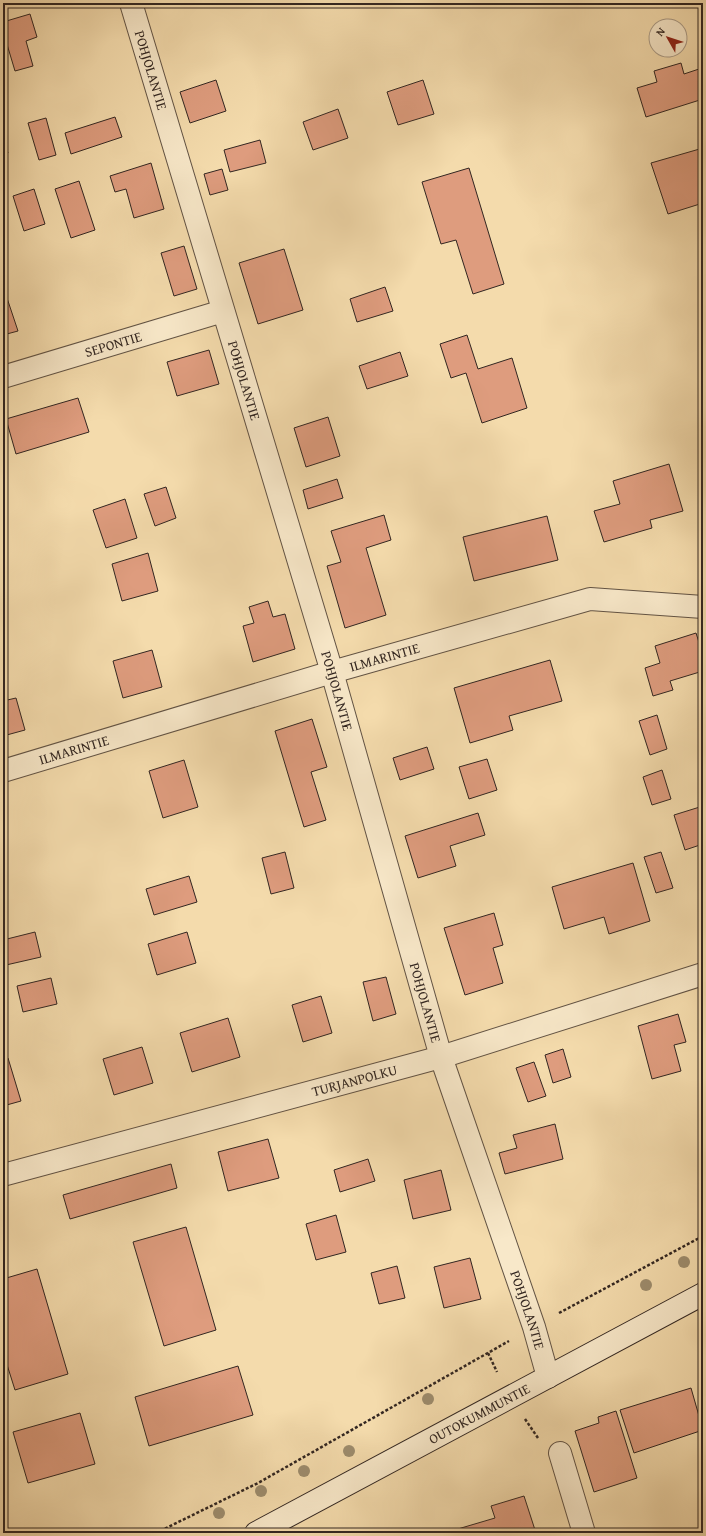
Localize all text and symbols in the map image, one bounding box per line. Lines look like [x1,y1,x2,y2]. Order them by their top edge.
north arrow [648,18,688,58]
text: N [652,23,669,40]
street label: POHJOLANTIE [130,28,173,112]
street label: SEPONTIE [82,326,144,362]
street label: POHJOLANTIE [223,338,266,422]
street label: ILMARINTIE [347,638,422,677]
street label: POHJOLANTIE [316,648,358,733]
street label: ILMARINTIE [37,730,111,770]
street label: POHJOLANTIE [405,960,446,1045]
street label: TURJANPOLKU [310,1059,399,1101]
street label: POHJOLANTIE [505,1268,550,1352]
street label: OUTOKUMMUNTIE [425,1378,533,1449]

